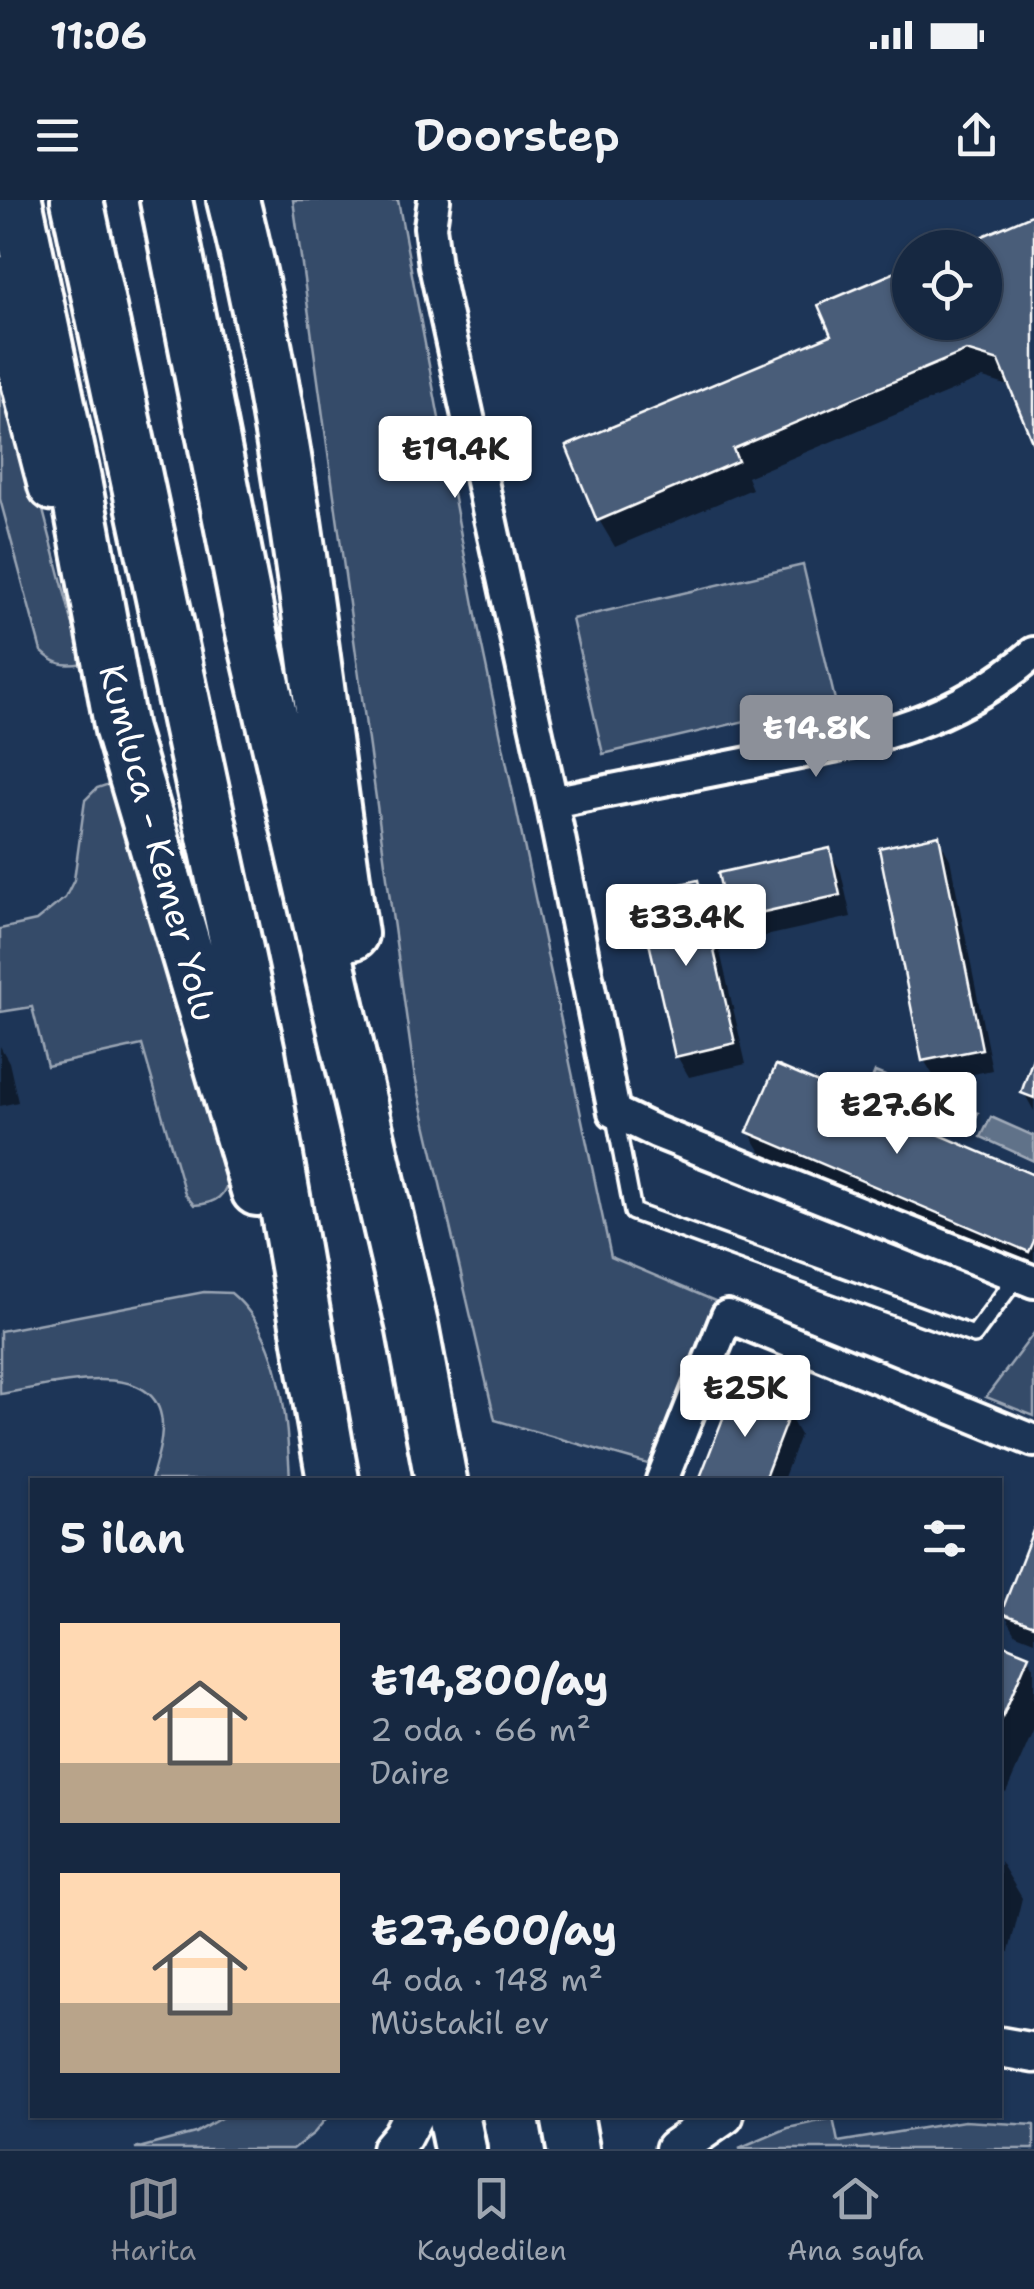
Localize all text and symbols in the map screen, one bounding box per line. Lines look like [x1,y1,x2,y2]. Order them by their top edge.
text: 11:06 [50,10,147,61]
text: Doorstep [414,105,620,165]
icon: menu [30,108,85,163]
icon: share [949,108,1004,163]
map controls [892,230,1002,340]
button: locate [892,230,1002,340]
pin: ₺19.4K [374,416,536,501]
text: ₺19.4K [401,427,509,470]
street label: Kumluca - Kemer Yolu [88,659,229,1026]
pin: ₺14.8K [735,695,897,780]
text: ₺14.8K [762,706,870,749]
pin: ₺33.4K [605,884,767,969]
text: ₺33.4K [628,895,744,938]
pin: ₺27.6K [816,1072,978,1157]
text: ₺27.6K [839,1083,955,1126]
pin: ₺25K [686,1355,804,1440]
text: ₺25K [702,1366,788,1409]
text: 5 ilan [60,1510,185,1566]
icon: filters [917,1511,972,1566]
text: ₺14,800/ay [370,1652,609,1708]
icon: home [140,1663,260,1783]
text: 2 oda · 66 m² [370,1708,591,1751]
text: Daire [370,1751,450,1794]
text: ₺27,600/ay [370,1902,617,1958]
icon: home [140,1913,260,2033]
text: 4 oda · 148 m² [370,1958,603,2001]
text: Müstakil ev [370,2001,549,2044]
tab: Harita [110,2171,196,2269]
tab: Kaydedilen [417,2171,567,2269]
tab: Ana sayfa [787,2171,924,2269]

